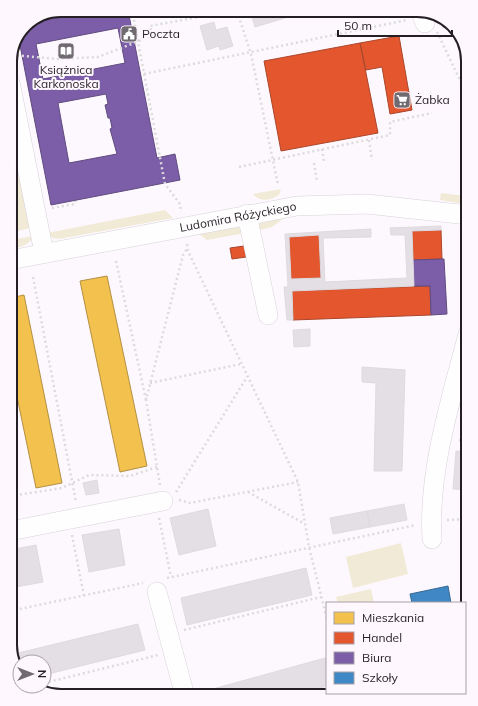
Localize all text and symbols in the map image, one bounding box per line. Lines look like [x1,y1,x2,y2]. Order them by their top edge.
scale bar [338,12,452,38]
text: 50 m [344,18,372,33]
public building icon: Poczta [119,24,139,44]
place label: Poczta [142,26,180,41]
library icon: Książnica Karkonoska [56,41,76,61]
place label: Książnica Karkonoska [33,62,99,91]
supermarket icon: Żabka [392,90,412,110]
place label: Żabka [415,92,450,107]
street label: Ludomira Różyckiego [178,198,298,235]
legend [326,602,466,694]
text: Mieszkania [362,610,424,625]
text: Handel [362,630,402,645]
text: Biura [362,650,391,665]
north arrow [12,654,52,694]
text: N [35,670,49,678]
text: Szkoły [362,670,398,685]

